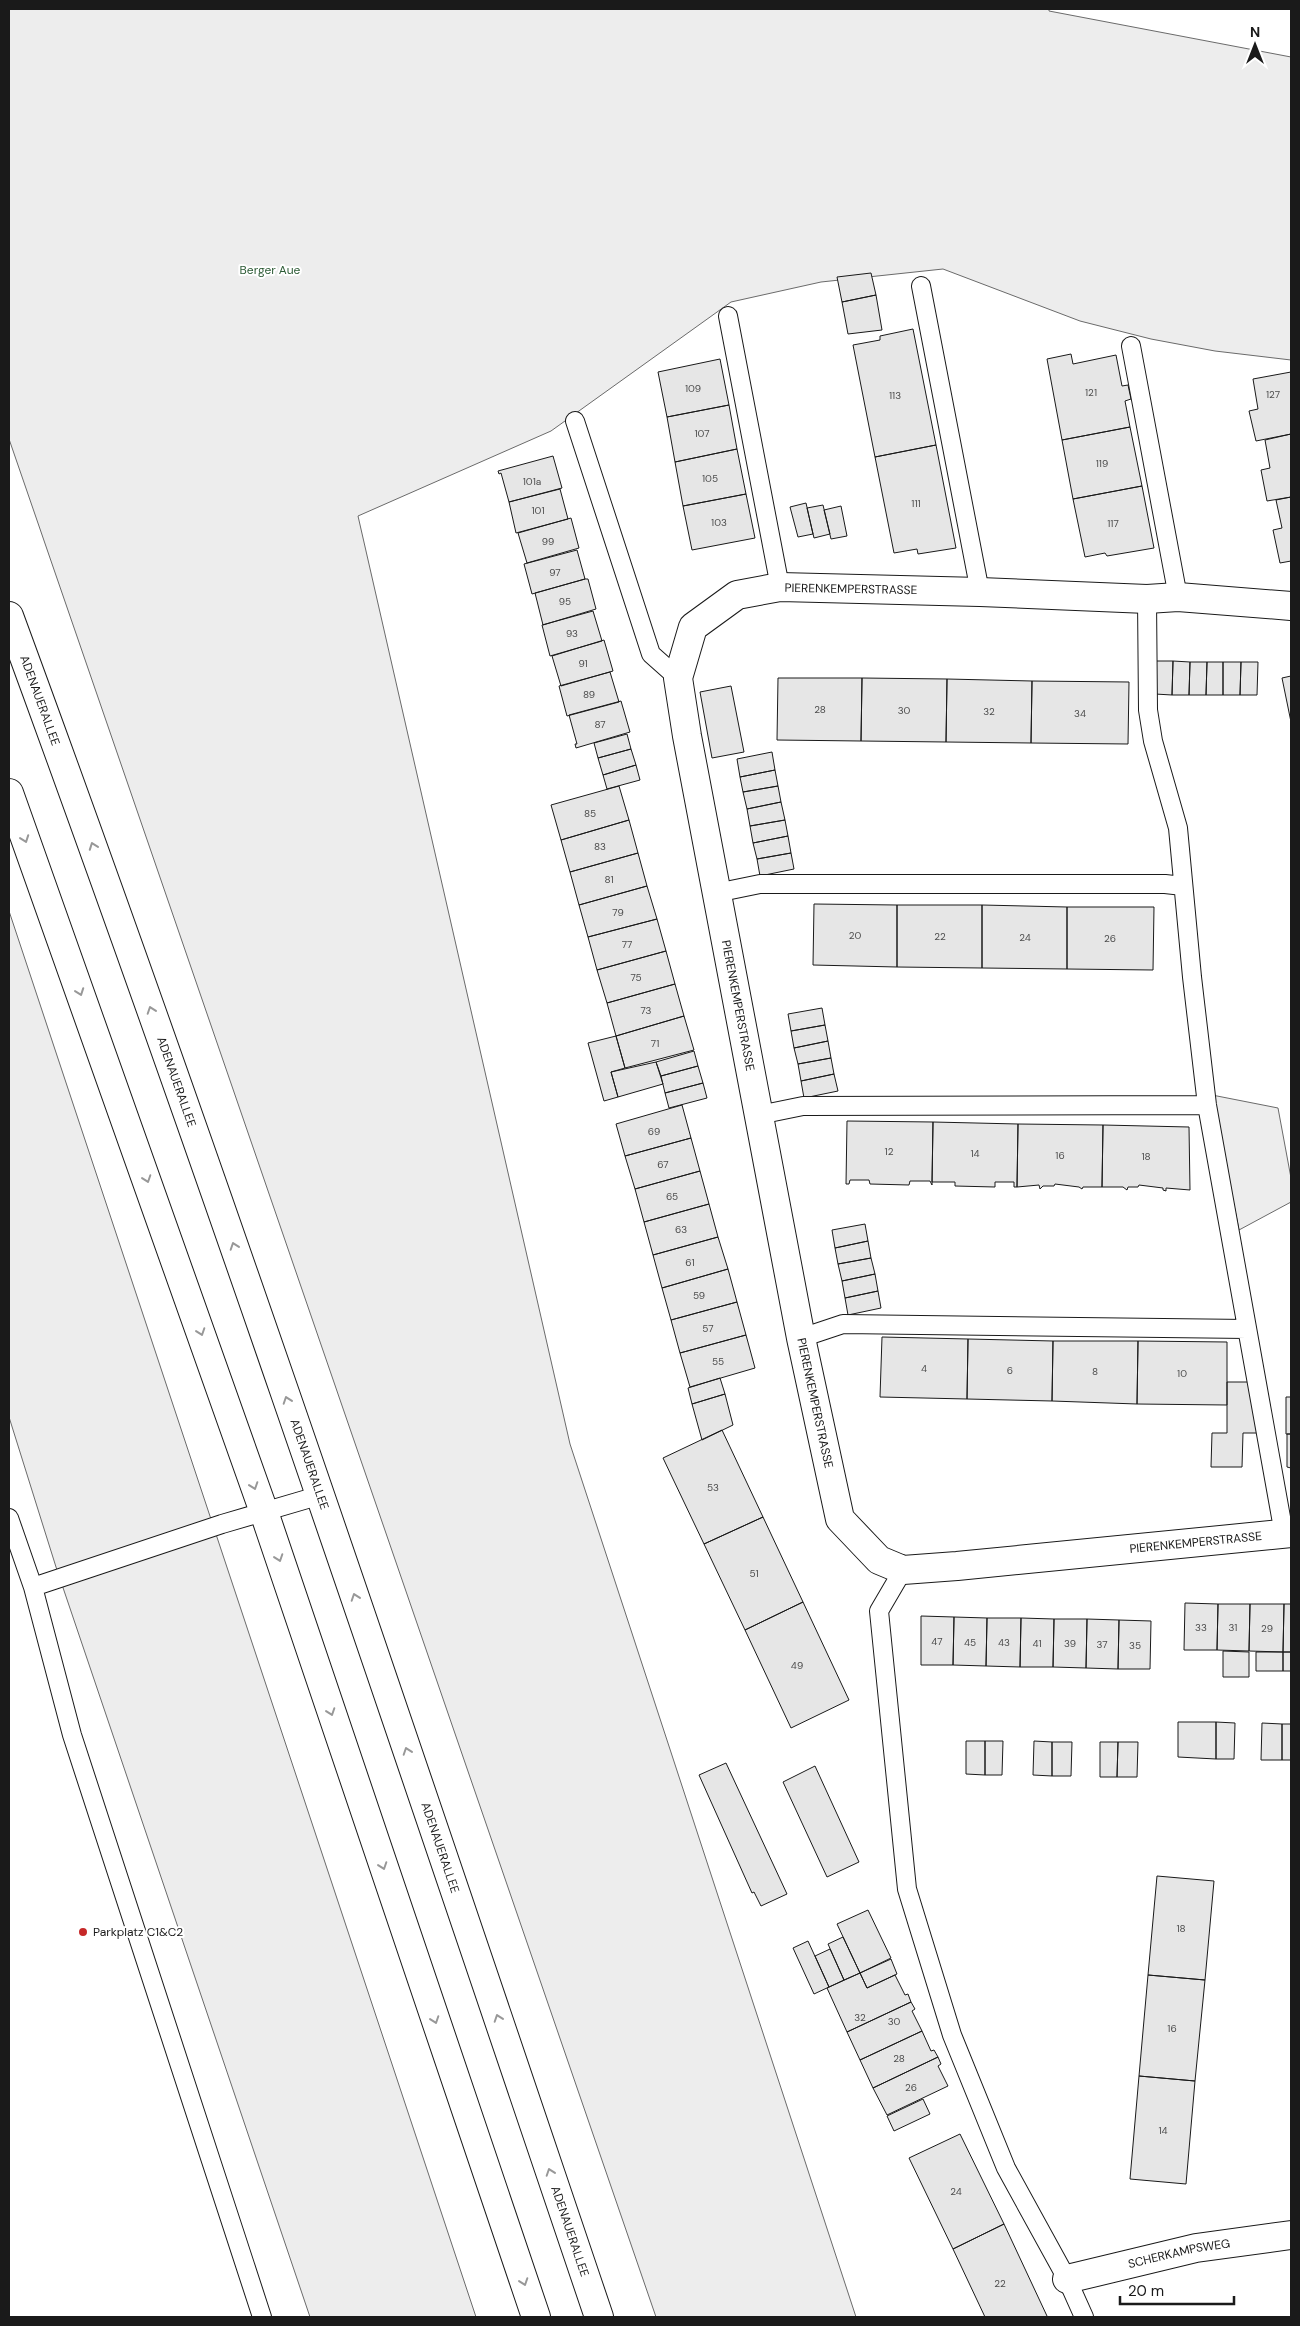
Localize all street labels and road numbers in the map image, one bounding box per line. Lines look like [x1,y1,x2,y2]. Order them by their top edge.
street label: PIERENKEMPERSTRASSE [784,580,918,598]
street label: ADENAUERALLEE [16,653,64,748]
street label: PIERENKEMPERSTRASSE [718,939,758,1073]
street label: ADENAUERALLEE [153,1034,200,1129]
street label: PIERENKEMPERSTRASSE [793,1337,837,1470]
street label: ADENAUERALLEE [287,1417,333,1512]
street label: PIERENKEMPERSTRASSE [1129,1528,1263,1557]
street label: ADENAUERALLEE [417,1800,463,1895]
street label: ADENAUERALLEE [547,2184,593,2279]
street label: SCHERKAMPSWEG [1126,2235,1231,2272]

